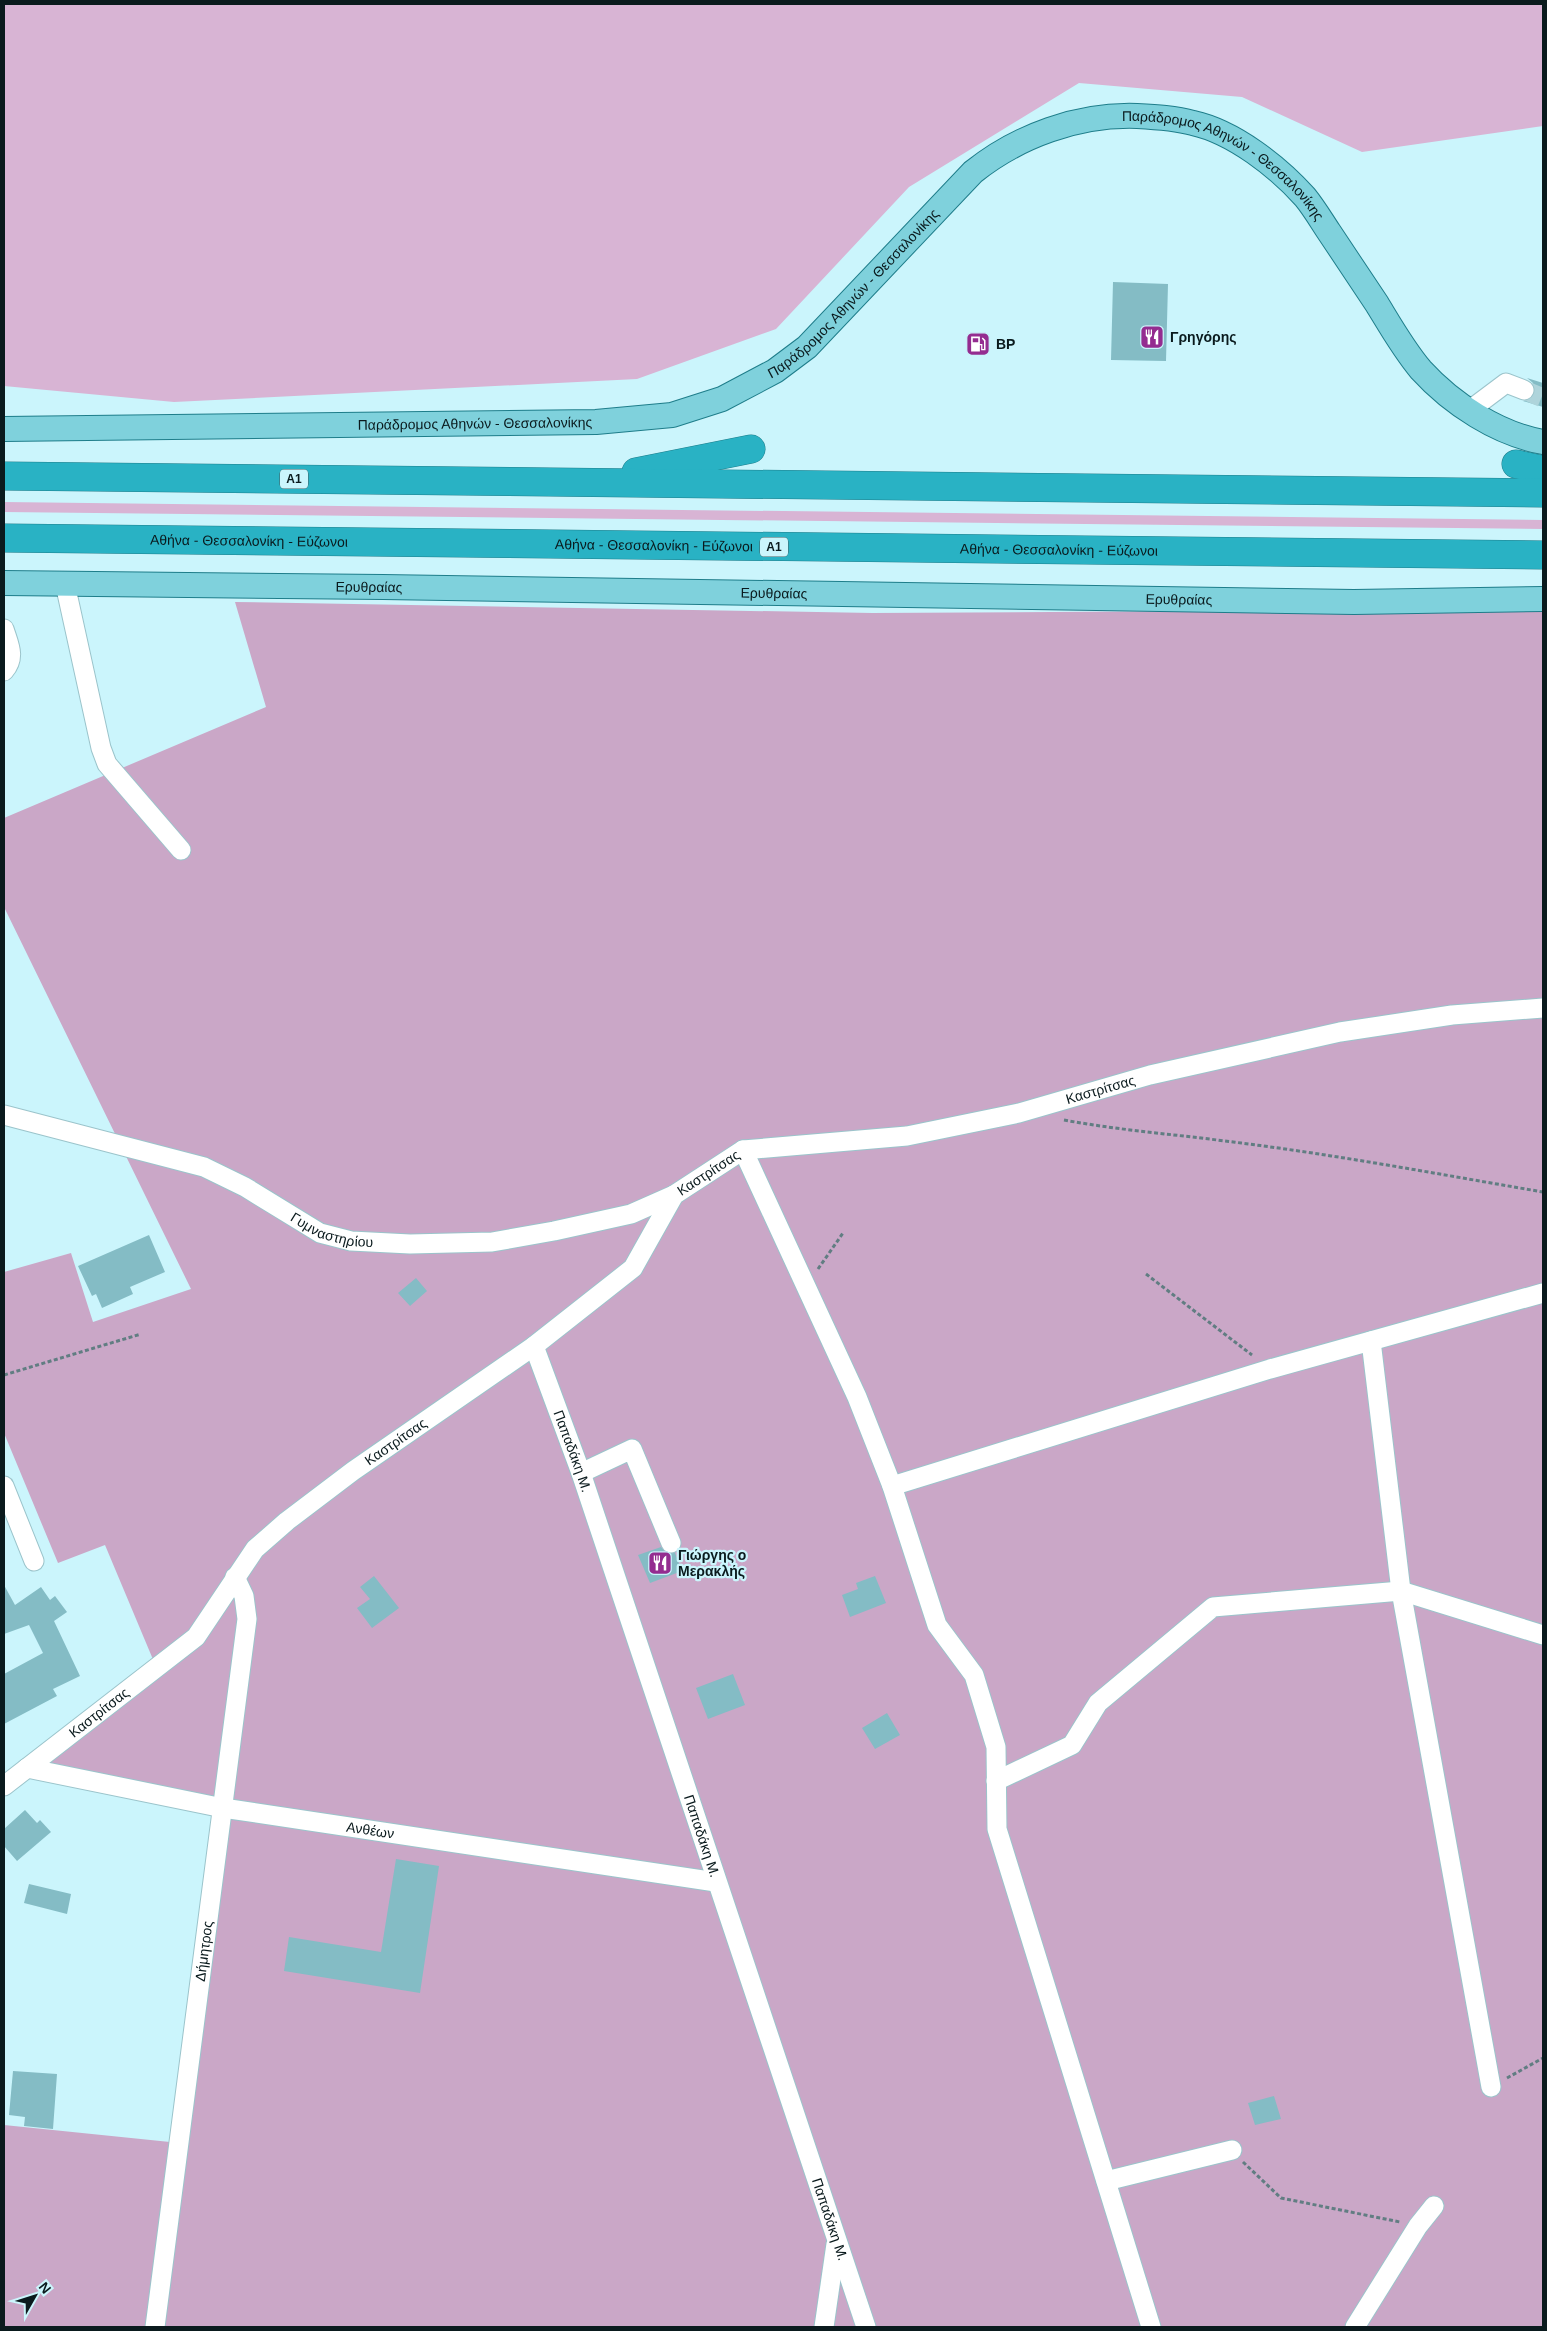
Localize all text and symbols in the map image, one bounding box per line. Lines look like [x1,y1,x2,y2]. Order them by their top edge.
street label: Παράδρομος Αθηνών - Θεσσαλονίκης [1122,108,1327,224]
street label: Παράδρομος Αθηνών - Θεσσαλονίκης [765,205,942,381]
restaurant icon: Γρηγόρης [1139,324,1165,350]
place label: Γρηγόρης [1170,329,1236,345]
fuel station icon: BP [965,331,991,357]
place label: BP [996,336,1015,352]
street label: Παράδρομος Αθηνών - Θεσσαλονίκης [358,414,593,433]
road number: Α1 [280,469,308,488]
street label: Αθήνα - Θεσσαλονίκη - Εύζωνοι [150,532,348,550]
street label: Αθήνα - Θεσσαλονίκη - Εύζωνοι [555,536,753,554]
road number: Α1 [760,538,788,556]
street label: Αθήνα - Θεσσαλονίκη - Εύζωνοι [960,541,1158,559]
street label: Ερυθραίας [335,579,403,595]
street label: Ερυθραίας [740,585,808,602]
street label: Ερυθραίας [1145,591,1213,608]
street label: Καστρίτσας [1064,1072,1137,1107]
street label: Καστρίτσας [674,1146,743,1199]
street label: Γυμναστηρίου [288,1209,374,1250]
street label: Παπαδάκη Μ. [550,1408,595,1494]
street label: Καστρίτσας [362,1415,430,1468]
place label: Γιώργης ο Μερακλής [678,1547,746,1579]
restaurant icon: Γιώργης ο Μερακλής [647,1550,673,1576]
street label: Καστρίτσας [66,1684,132,1741]
street label: Παπαδάκη Μ. [681,1793,723,1879]
street label: Ανθέων [345,1819,395,1842]
street label: Δήμητρος [192,1920,216,1982]
street label: Παπαδάκη Μ. [809,2176,851,2262]
north arrow [10,2271,60,2321]
text: N [36,2279,55,2297]

